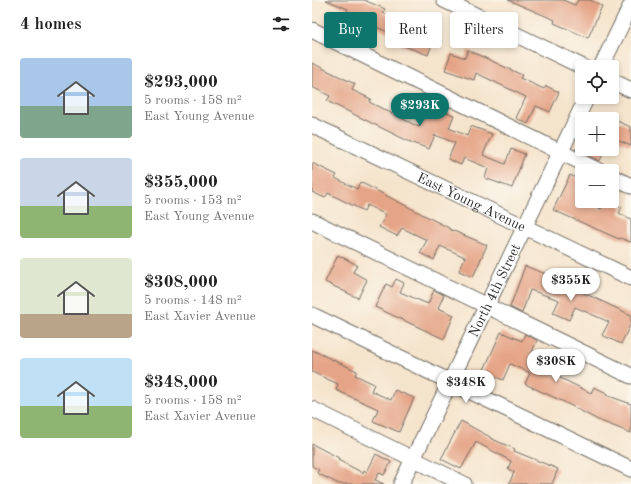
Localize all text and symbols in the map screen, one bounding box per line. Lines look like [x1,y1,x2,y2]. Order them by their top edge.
chip: Buy [324,12,377,48]
chip: Rent [385,12,442,48]
chip: Filters [450,12,518,48]
icon: filters [270,13,292,35]
text: 4 homes [20,16,82,33]
map controls [575,60,619,208]
button: locate [575,60,619,104]
icon: home [52,74,100,122]
text: $293,000 [144,74,218,91]
pin: $293K [392,93,448,127]
text: 5 rooms · 158 m² [144,94,242,107]
text: $293K [400,99,440,112]
text: East Young Avenue [144,110,254,123]
button: + [575,112,619,156]
button: − [575,164,619,208]
street label: East Young Avenue [415,170,528,234]
icon: home [52,174,100,222]
text: $355,000 [144,174,218,191]
text: 5 rooms · 153 m² [144,194,242,207]
text: East Young Avenue [144,210,254,223]
street label: North 4th Street [467,242,523,340]
pin: $355K [543,268,599,302]
icon: home [52,274,100,322]
text: $308,000 [144,274,218,291]
text: $355K [551,274,591,287]
text: 5 rooms · 148 m² [144,294,242,307]
text: East Xavier Avenue [144,310,256,323]
pin: $308K [528,349,584,383]
text: $308K [536,355,576,368]
pin: $348K [438,370,494,404]
icon: home [52,374,100,422]
text: $348,000 [144,374,218,391]
text: $348K [446,376,486,389]
text: 5 rooms · 158 m² [144,394,242,407]
text: East Xavier Avenue [144,410,256,423]

